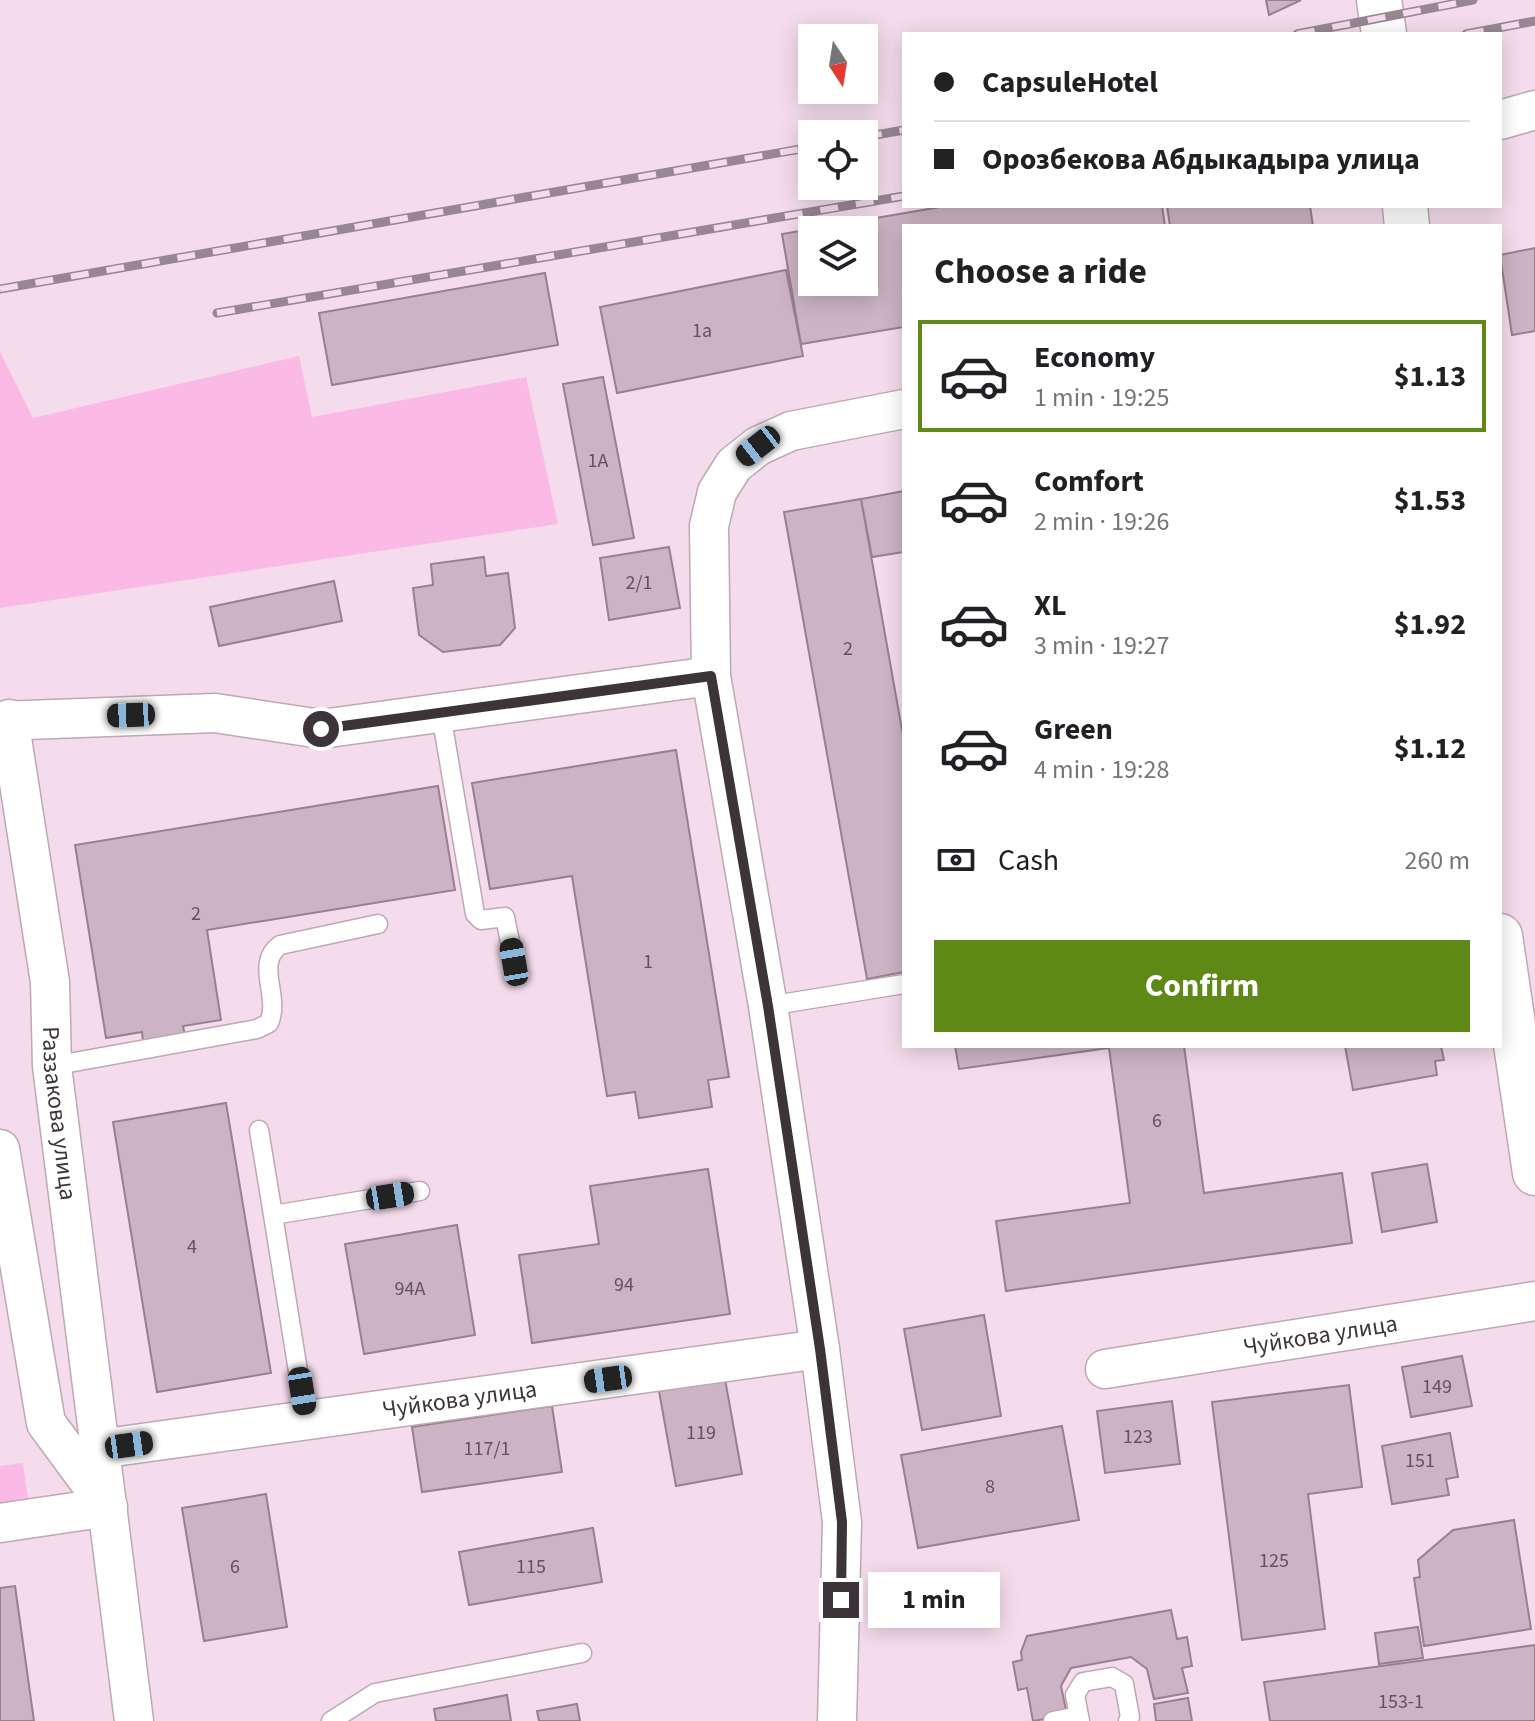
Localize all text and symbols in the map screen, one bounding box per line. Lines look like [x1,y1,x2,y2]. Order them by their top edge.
north arrow [798,24,878,104]
map controls [798,24,878,296]
text: CapsuleHotel [982,61,1158,104]
button: locate [798,120,878,200]
text: Орозбекова Абдыкадыра улица [982,138,1420,181]
button: layers [798,216,878,296]
text: Choose a ride [934,246,1147,297]
house number: 1а [692,317,712,345]
text: Economy [1034,336,1155,379]
icon: car [938,340,1010,412]
text: $1.13 [1394,355,1466,398]
text: 1 min · 19:25 [1034,379,1169,416]
car [732,422,784,470]
house number: 1А [588,447,609,475]
text: Comfort [1034,460,1144,503]
icon: car [938,464,1010,536]
text: $1.53 [1394,479,1466,522]
text: 2 min · 19:26 [1034,503,1169,540]
house number: 2/1 [626,569,652,597]
text: XL [1034,584,1067,627]
icon: car [938,588,1010,660]
text: $1.92 [1394,603,1466,646]
text: 3 min · 19:27 [1034,627,1169,664]
house number: 2 [843,635,853,663]
car [107,702,155,728]
text: Green [1034,708,1113,751]
route start [303,711,339,747]
icon: car [938,712,1010,784]
text: $1.12 [1394,727,1466,770]
text: 4 min · 19:28 [1034,751,1169,788]
icon: cash [934,838,978,882]
text: Cash [998,839,1059,882]
text: 260 m [1404,842,1470,879]
house number: 2 [191,900,201,928]
car [498,936,530,988]
button: Confirm [934,940,1470,1032]
house number: 1 [643,948,653,976]
street label: Раззакова улица [34,1026,86,1202]
house number: 6 [1152,1107,1162,1135]
car [364,1180,416,1212]
house number: 4 [187,1233,197,1261]
house number: 94 [614,1271,634,1299]
house number: 94А [395,1275,425,1303]
street label: Чуйкова улица [1241,1306,1400,1364]
car [583,1364,633,1394]
car [286,1365,318,1417]
street label: Чуйкова улица [380,1371,539,1427]
house number: 149 [1422,1373,1452,1401]
house number: 119 [686,1419,716,1447]
house number: 123 [1123,1423,1153,1451]
car [104,1430,154,1460]
house number: 117/1 [464,1435,510,1463]
house number: 151 [1405,1447,1435,1475]
house number: 8 [985,1473,995,1501]
house number: 125 [1259,1547,1289,1575]
house number: 6 [230,1553,240,1581]
house number: 115 [516,1553,546,1581]
callout: 1 min [869,1572,1001,1628]
text: 1 min [902,1581,966,1618]
route end [823,1582,859,1618]
house number: 153-1 [1378,1688,1424,1716]

